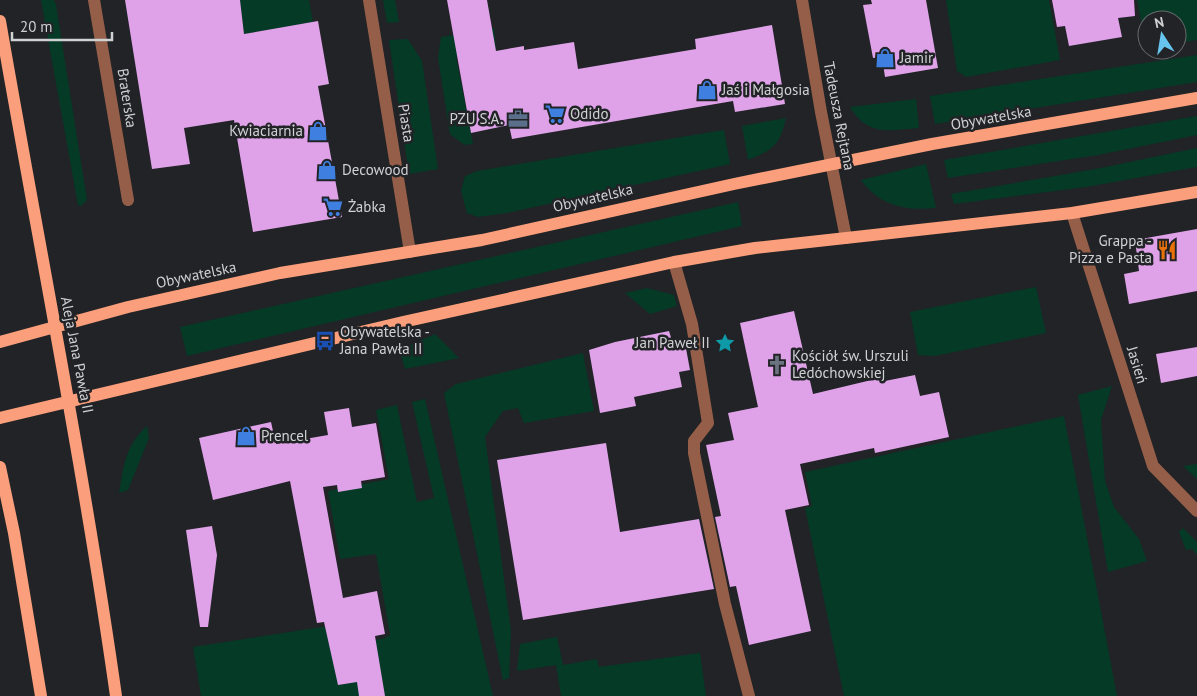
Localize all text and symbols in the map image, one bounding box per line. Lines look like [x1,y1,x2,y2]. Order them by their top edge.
scale bar [12,10,112,42]
north arrow [1137,10,1187,60]
text: N [1153,13,1166,32]
text: 20 m [20,17,53,36]
shop icon: Jamir [874,47,896,69]
place label: Jamir [899,48,933,67]
street label: Tadeusza Rejtana [820,60,859,172]
street label: Braterska [113,67,142,129]
shop icon: Jaś i Małgosia [696,79,718,101]
place label: Jaś i Małgosia [721,80,810,99]
street label: Obywatelska [949,101,1033,134]
street label: Piasta [394,102,419,144]
supermarket icon: Odido [544,103,566,125]
place label: Odido [570,104,608,123]
office icon: PZU S.A. [507,108,529,130]
place label: PZU S.A. [450,109,503,128]
shop icon: Kwiaciarnia [307,120,329,142]
place label: Kwiaciarnia [229,121,303,140]
shop icon: Decowood [316,159,338,181]
place label: Decowood [342,160,409,179]
street label: Obywatelska [551,179,635,216]
supermarket icon: Żabka [322,196,344,218]
place label: Żabka [348,197,386,216]
place label: Grappa - Pizza e Pasta [1069,231,1152,267]
restaurant icon: Grappa - Pizza e Pasta [1156,239,1178,261]
street label: Obywatelska [154,257,238,292]
street label: Aleja Jana Pawła II [57,295,98,415]
place label: Obywatelska - Jana Pawła II [339,322,430,358]
bus stop icon: Obywatelska - Jana Pawła II [314,330,336,352]
place icon: Jan Paweł II [714,332,736,354]
place label: Jan Paweł II [634,333,710,352]
street label: Jasień [1123,343,1152,386]
place label: Kościół św. Urszuli Ledóchowskiej [792,346,909,382]
church icon: Kościół św. Urszuli Ledóchowskiej [766,354,788,376]
shop icon: Prencel [235,425,257,447]
place label: Prencel [261,426,309,445]

